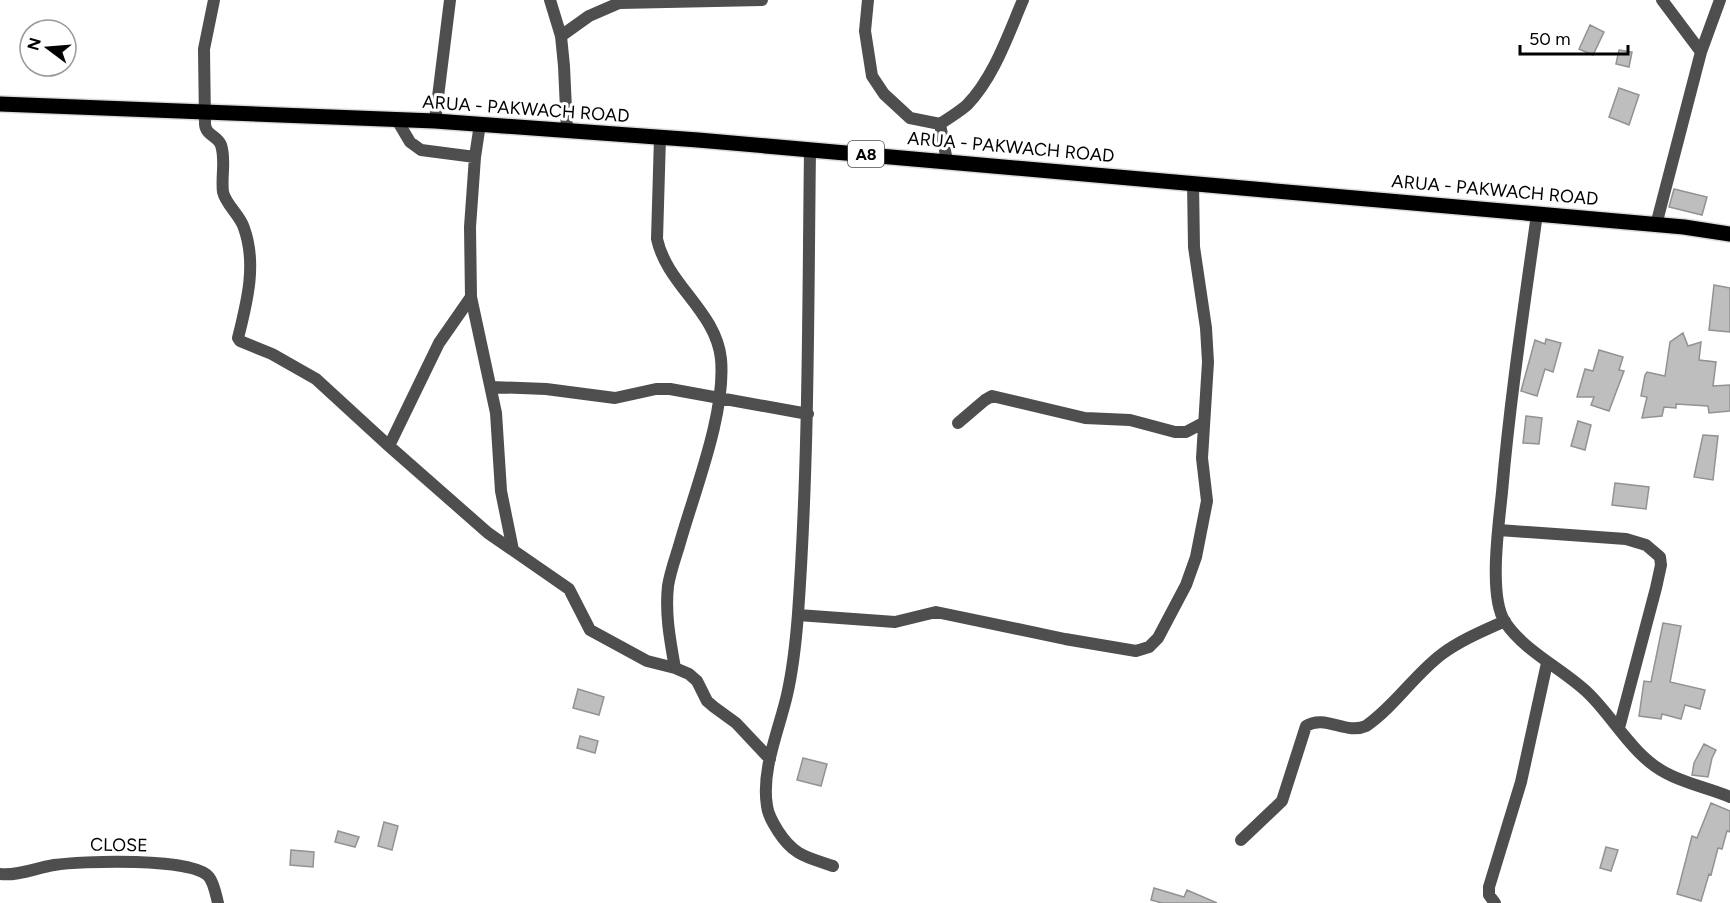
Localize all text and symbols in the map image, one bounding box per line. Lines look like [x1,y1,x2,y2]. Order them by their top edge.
north arrow [18,18,78,78]
scale bar [1520,18,1628,56]
text: 50 m [1529,28,1571,50]
text: N [23,35,45,53]
street label: ARUA - PAKWACH ROAD [422,91,630,127]
street label: ARUA - PAKWACH ROAD [907,127,1115,167]
road number: A8 [848,141,884,167]
street label: ARUA - PAKWACH ROAD [1391,170,1599,210]
street label: CLOSE [90,833,148,857]

